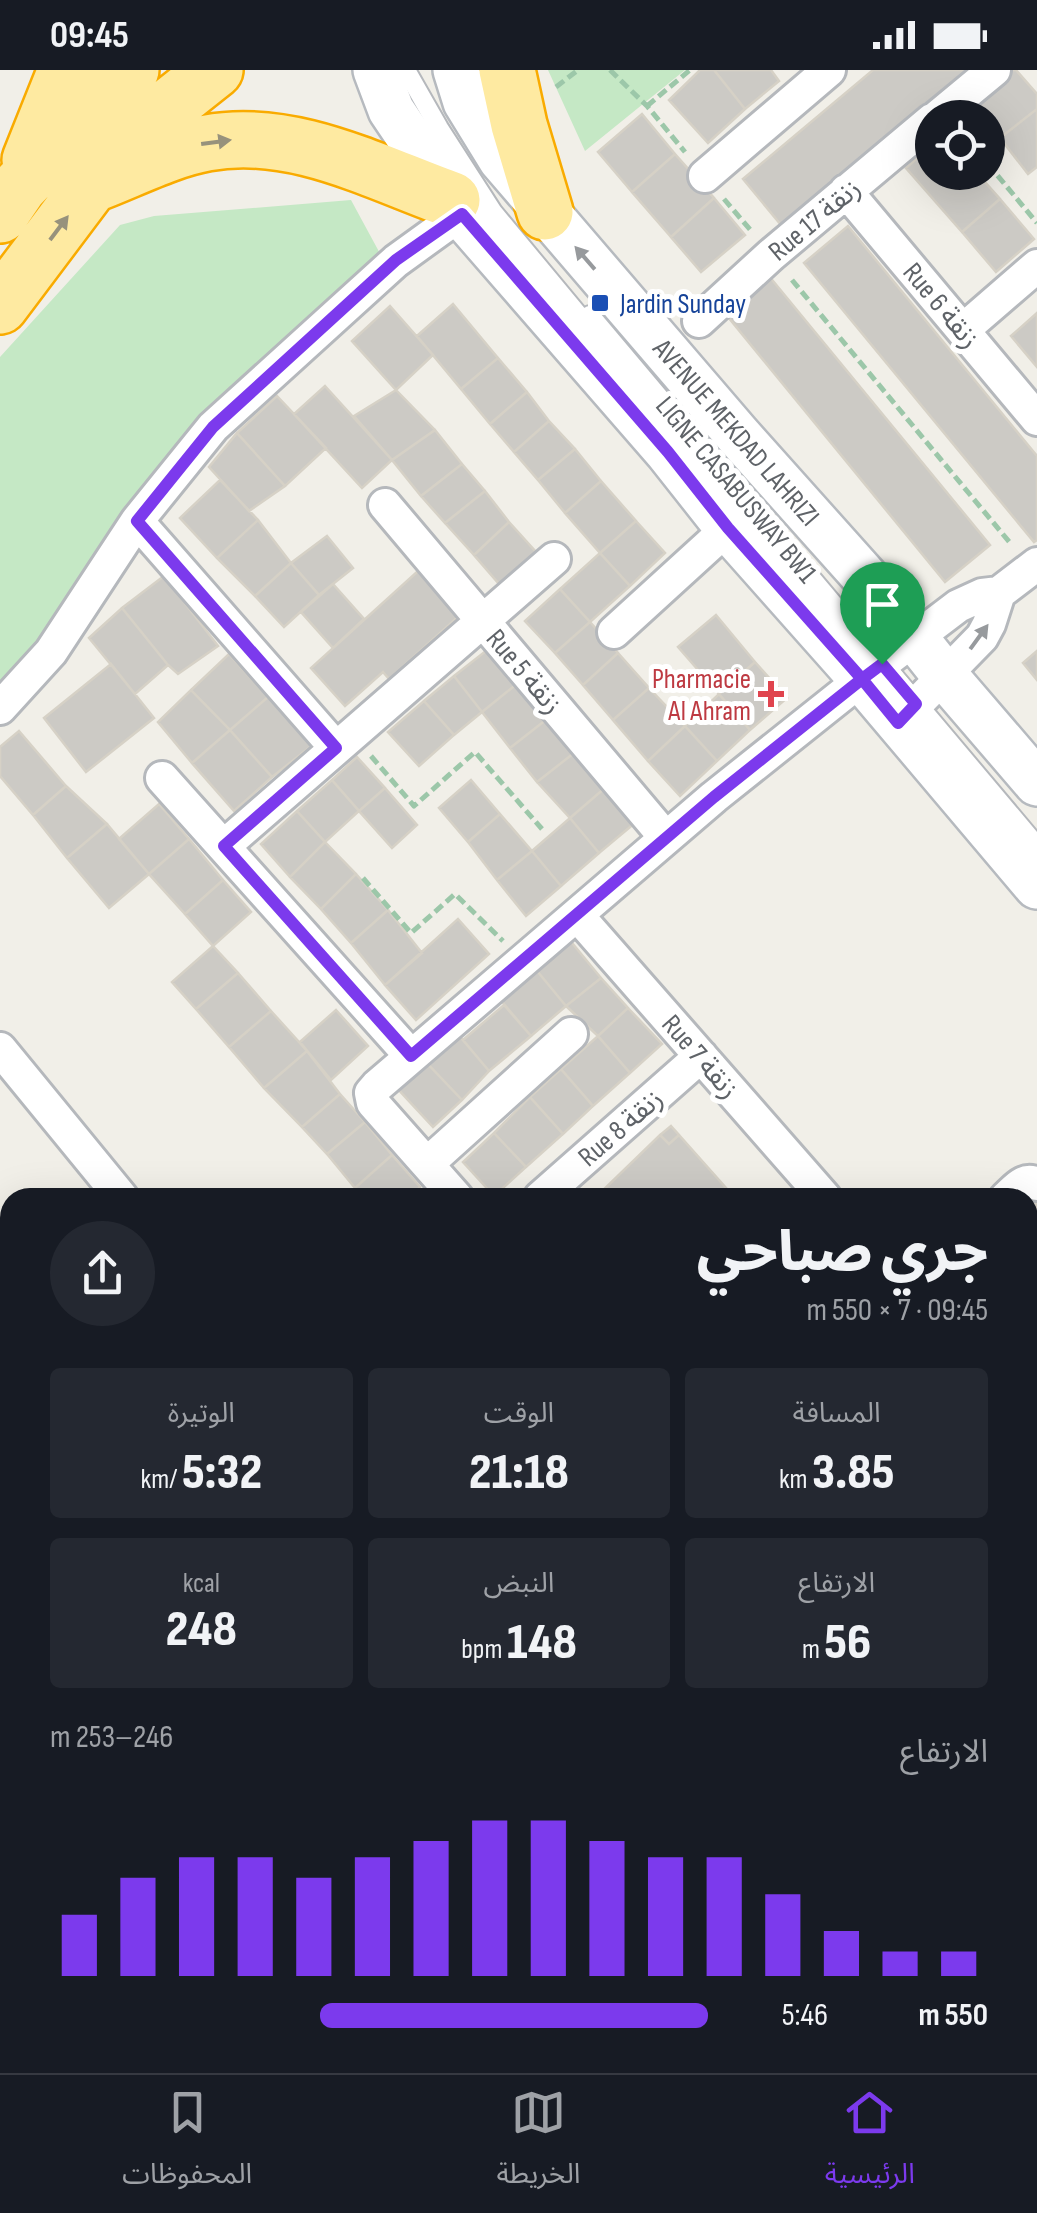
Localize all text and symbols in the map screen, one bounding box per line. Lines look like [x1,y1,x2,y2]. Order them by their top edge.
text: 09:45 [50,13,129,58]
map controls [915,100,1005,190]
button: locate [915,100,1005,190]
one-way arrow [201,134,233,150]
street label: Rue 17 زنقة [762,172,868,268]
one-way arrow [48,215,68,241]
one-way arrow [574,246,596,271]
street label: Rue 6 زنقة [896,256,986,355]
place label: Jardin Sunday [619,288,746,321]
marker: Jardin Sunday [589,292,611,314]
street label: AVENUE MEKDAD LAHRIZI [645,332,826,533]
street label: LIGNE CASABUSWAY BW1 [648,390,823,590]
pin [840,562,925,665]
icon: arrive [855,577,910,632]
street label: Rue 5 زنقة [479,623,569,721]
one-way arrow [968,623,989,650]
place label: Pharmacie Al Ahram [652,663,751,728]
marker: Pharmacie Al Ahram [760,683,782,705]
street label: Rue 7 زنقة [654,1008,745,1106]
street label: Rue 8 زنقة [572,1082,670,1174]
text: جري صباحي [697,1220,988,1287]
button: share [50,1221,155,1326]
text: 09:45 · 7 × 550 m [806,1291,988,1330]
text: الوتيرة [168,1397,235,1430]
text: الوقت [484,1397,554,1430]
text: المسافة [793,1397,881,1430]
text: 5:32 [182,1443,262,1503]
text: 21:18 [469,1443,569,1503]
text: 3.85 [812,1443,894,1503]
text: /km [141,1463,182,1496]
text: km [779,1463,812,1496]
text: kcal [183,1567,220,1600]
text: النبض [484,1567,555,1600]
text: الارتفاع [798,1567,875,1600]
text: 248 [166,1600,237,1660]
text: 148 [507,1613,577,1673]
text: 56 [824,1613,871,1673]
text: bpm [461,1633,507,1666]
text: m [802,1633,824,1666]
text: 246–253 m [50,1718,173,1757]
text: الارتفاع [900,1733,988,1772]
text: 5:46 [782,1996,828,2035]
text: 550 m [918,1996,988,2035]
tab: المحفوظات [122,2085,252,2204]
tab: الخريطة [497,2085,580,2204]
tab: الرئيسية [825,2085,915,2204]

